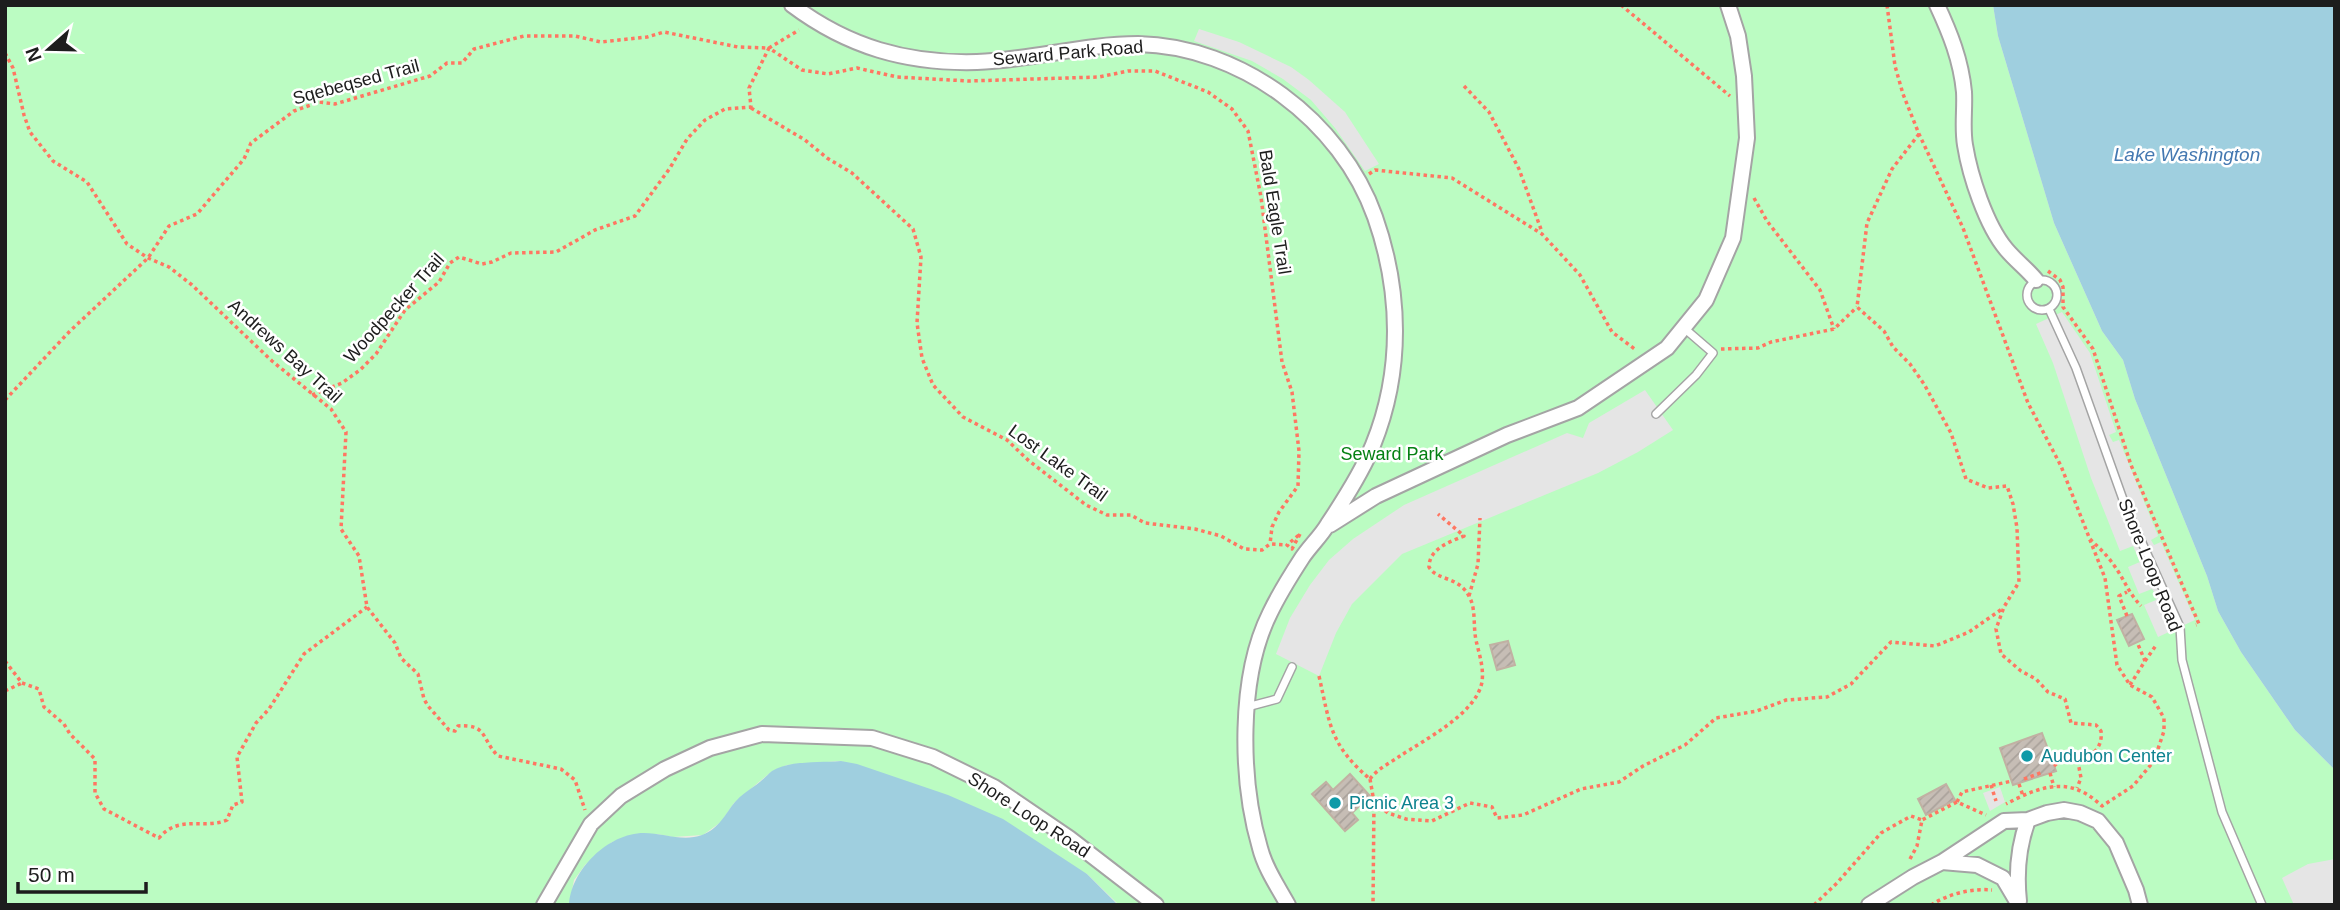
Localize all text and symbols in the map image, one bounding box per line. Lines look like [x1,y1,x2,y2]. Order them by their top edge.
north arrow [14,14,84,84]
street label: Seward Park Road [992,36,1144,70]
text: N [21,45,46,65]
street label: Sqebeqsed Trail [291,56,421,108]
water label: Lake Washington [2114,144,2260,165]
street label: Bald Eagle Trail [1255,148,1295,276]
street label: Woodpecker Trail [340,249,448,367]
street label: Andrews Bay Trail [224,295,346,407]
street label: Lost Lake Trail [1005,421,1111,505]
park label: Seward Park [1340,444,1445,464]
street label: Shore Loop Road [2114,496,2186,634]
place label: Audubon Center [2041,746,2172,766]
marker: Audubon Center [2019,748,2035,764]
street label: Shore Loop Road [964,768,1094,862]
place label: Picnic Area 3 [1349,793,1454,813]
marker: Picnic Area 3 [1327,795,1343,811]
scale bar [18,850,145,894]
text: 50 m [28,863,75,886]

